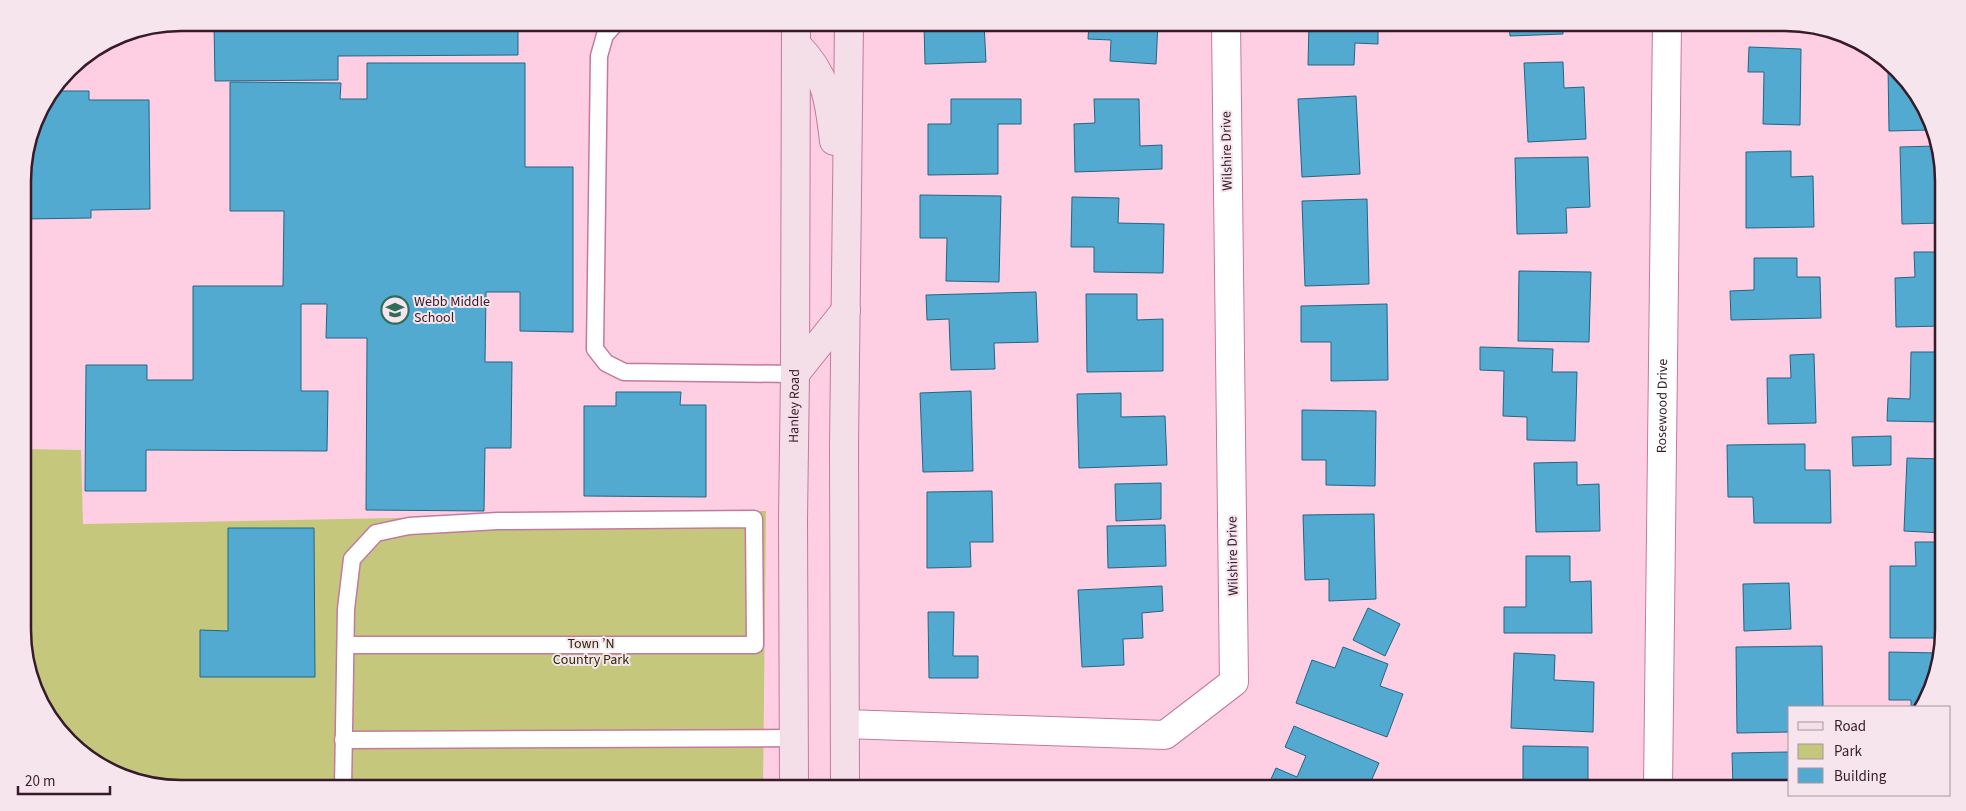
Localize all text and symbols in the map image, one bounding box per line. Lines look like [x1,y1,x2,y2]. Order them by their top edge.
street label: Wilshire Drive [1216,111,1238,191]
place label: Webb Middle School [414,292,490,328]
school or university icon: Webb Middle School [380,295,410,325]
street label: Rosewood Drive [1652,359,1673,453]
street label: Hanley Road [784,369,805,443]
street label: Wilshire Drive [1222,516,1244,596]
park label: Town ’N Country Park [553,634,629,670]
legend [1788,706,1951,796]
text: Road [1834,716,1866,737]
text: Park [1834,741,1863,762]
scale bar [18,764,110,796]
text: Building [1834,766,1887,787]
text: 20 m [25,771,55,792]

